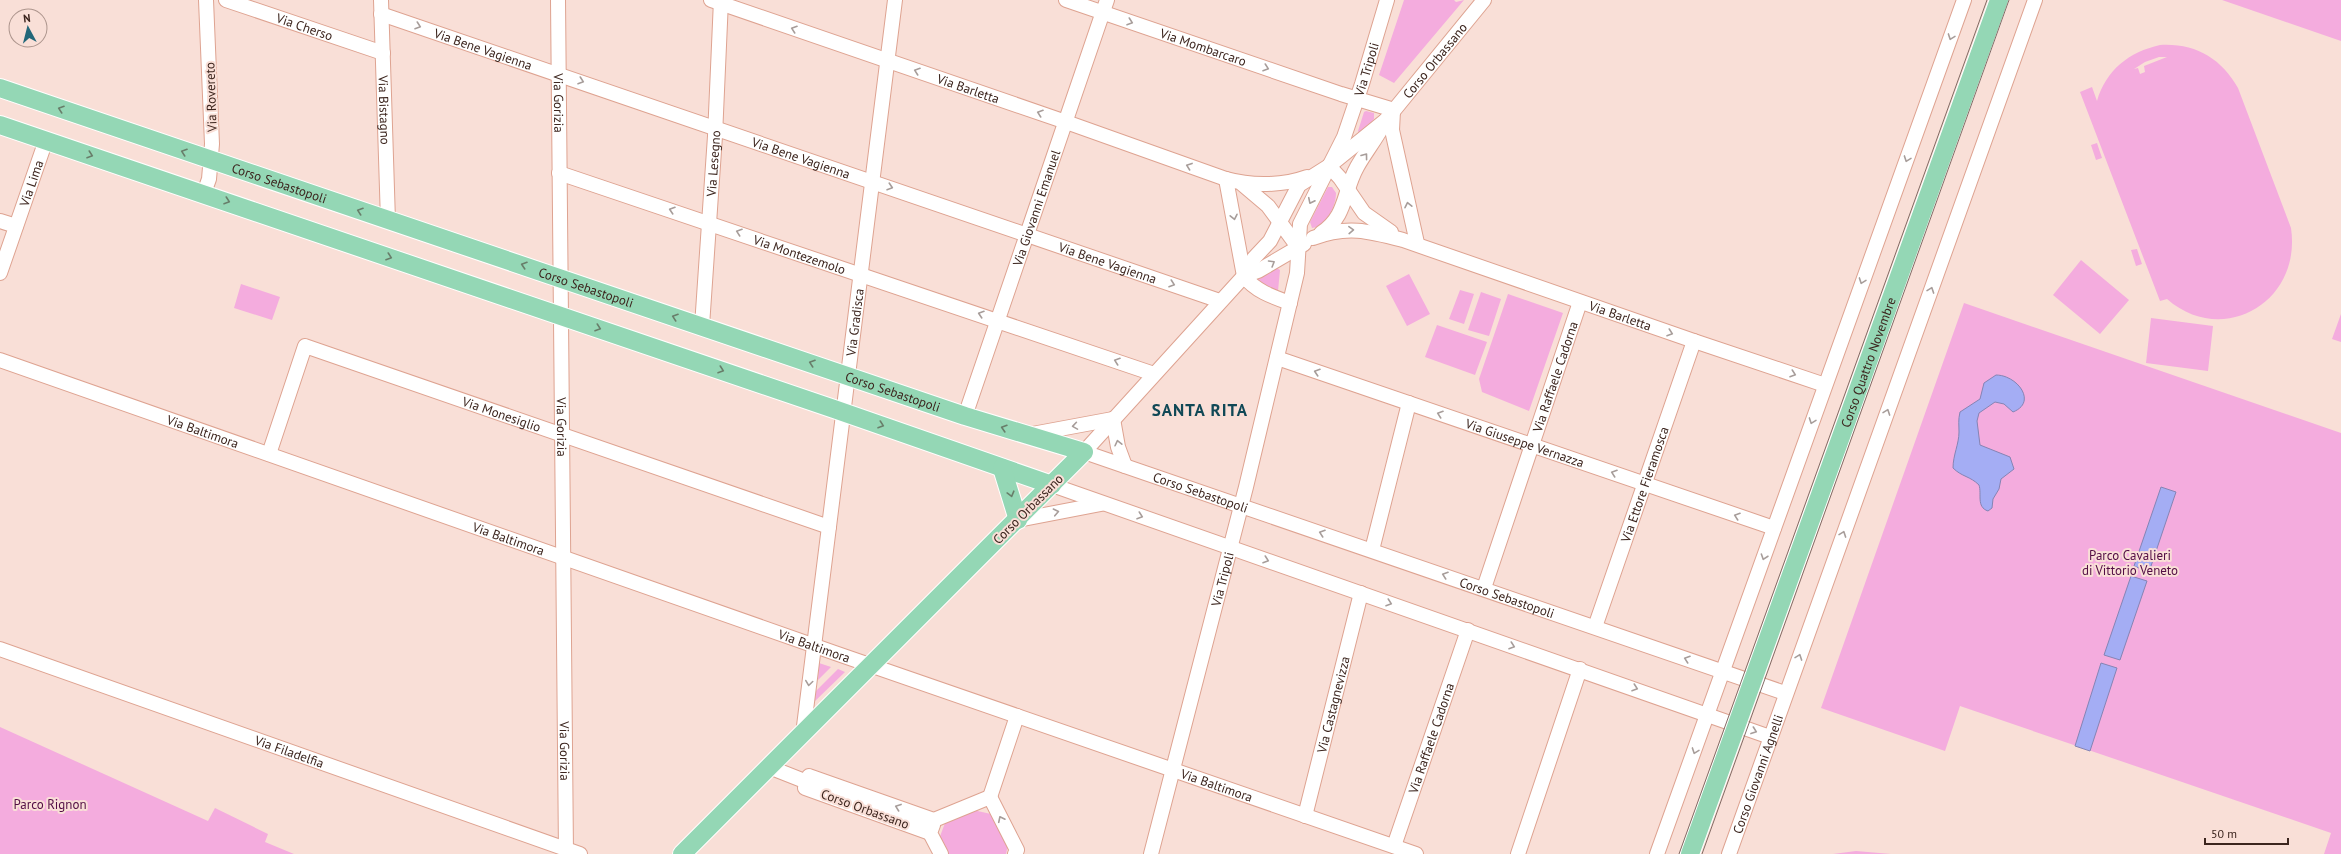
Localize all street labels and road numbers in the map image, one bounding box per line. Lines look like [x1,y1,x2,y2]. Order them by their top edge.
street label: Via Cherso [273,9,335,44]
street label: Corso Orbassano [1399,19,1471,102]
street label: Via Bene Vagienna [431,24,535,74]
street label: Via Mombarcaro [1157,24,1249,70]
street label: Via Tripoli [1350,40,1382,99]
street label: Via Rovereto [201,62,221,133]
street label: Via Barletta [934,69,1002,107]
street label: Via Gorizia [550,72,568,133]
street label: Via Bistagno [375,74,394,145]
street label: Via Lesegno [702,130,724,198]
street label: Via Bene Vagienna [749,133,852,182]
street label: Via Giovanni Emanuel [1008,147,1064,269]
street label: Via Lima [15,158,47,210]
street label: Corso Sebastopoli [230,159,329,207]
street label: Via Montezemolo [750,230,848,278]
street label: Via Bene Vagienna [1055,238,1159,287]
street label: Corso Sebastopoli [536,263,636,311]
street label: Via Gradisca [842,287,867,358]
street label: Corso Quattro Novembre [1837,295,1899,430]
street label: Via Barletta [1586,296,1654,334]
street label: Via Raffaele Cadorna [1528,319,1581,435]
street label: Corso Sebastopoli [843,367,943,415]
street label: Via Monesiglio [459,392,543,435]
street label: Via Gorizia [553,396,571,457]
street label: Via Baltimora [164,410,241,452]
street label: Via Giuseppe Vernazza [1462,414,1587,471]
street label: Via Ettore Fieramosca [1616,424,1672,545]
street label: Corso Sebastopoli [1151,468,1250,516]
street label: Corso Orbassano [989,470,1067,548]
street label: Via Baltimora [469,518,547,559]
street label: Via Tripoli [1207,550,1237,609]
street label: Corso Sebastopoli [1457,573,1557,622]
street label: Via Baltimora [775,625,852,666]
street label: Via Castagnevizza [1312,654,1353,756]
street label: Via Raffaele Cadorna [1404,681,1458,797]
street label: Corso Giovanni Agnelli [1729,712,1787,836]
street label: Via Gorizia [556,720,574,781]
street label: Via Filadelfia [252,731,326,771]
street label: Via Baltimora [1178,764,1255,805]
street label: Corso Orbassano [819,785,911,833]

